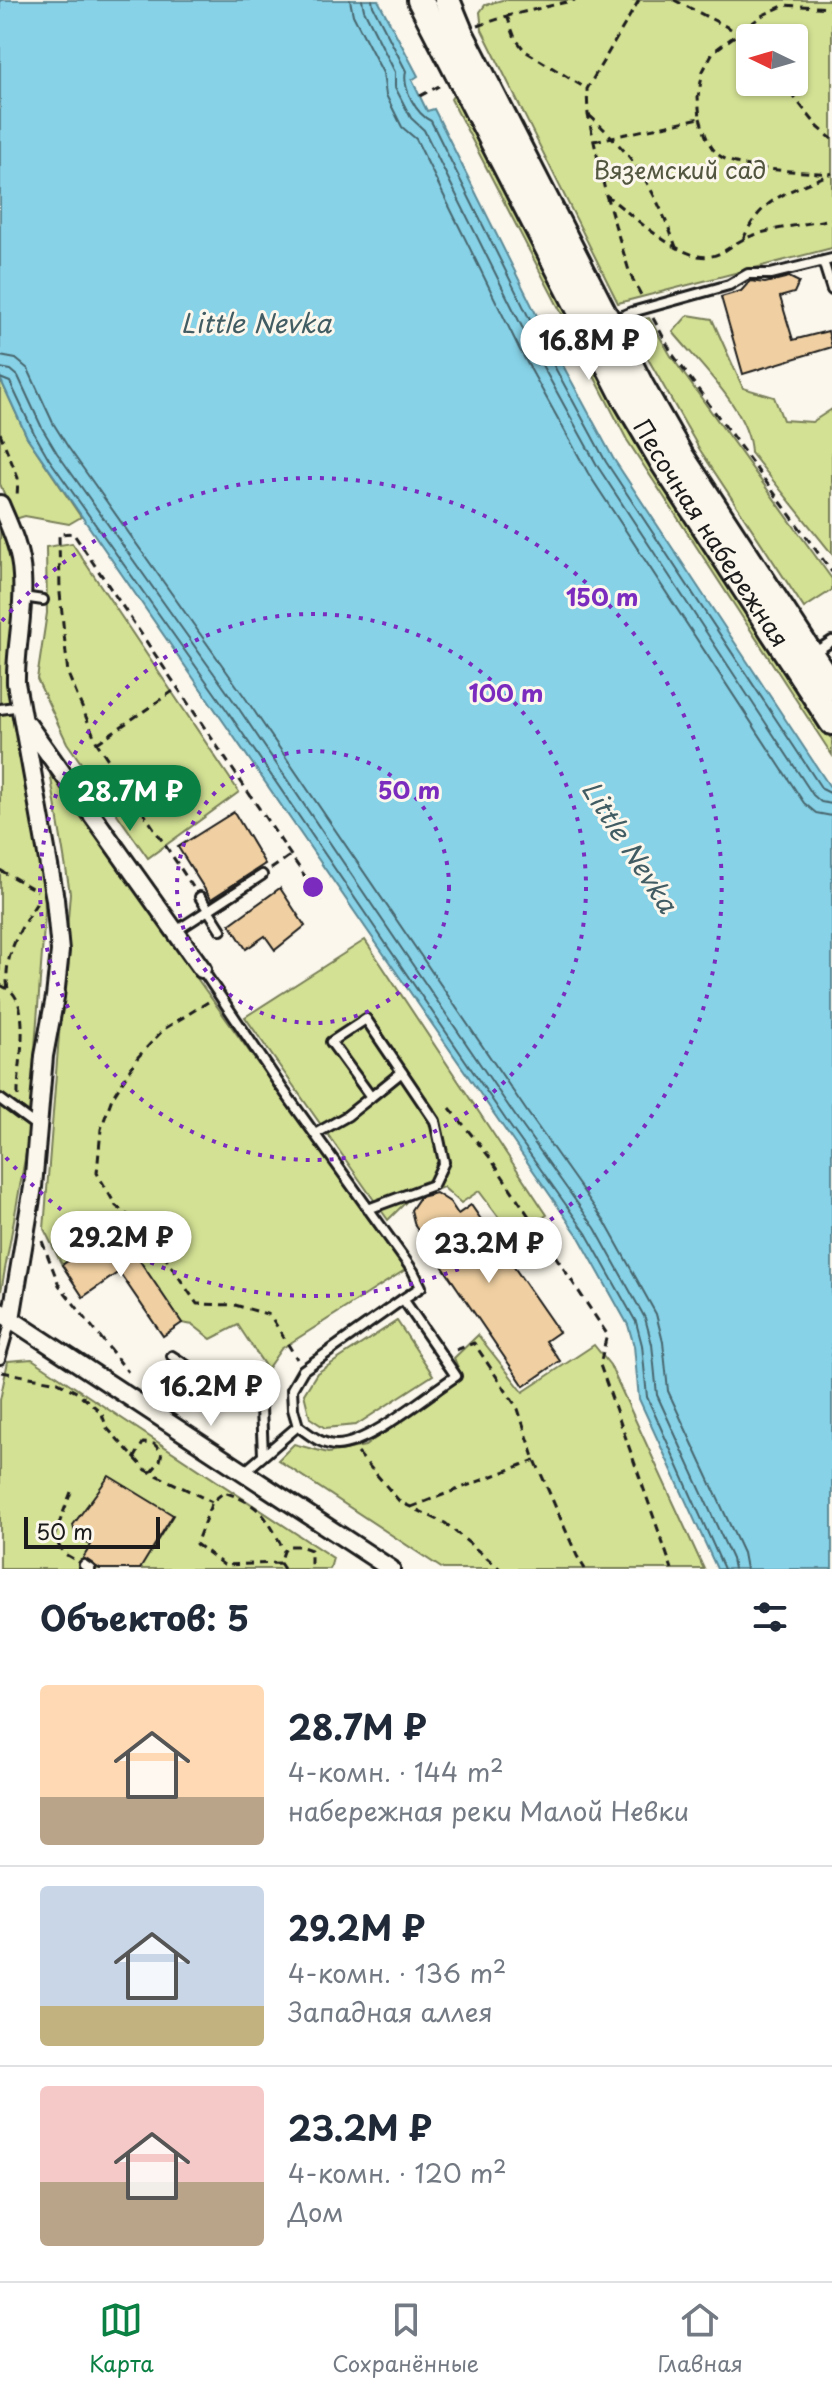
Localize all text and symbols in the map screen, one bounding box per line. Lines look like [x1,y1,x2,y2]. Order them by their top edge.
north arrow [736,24,808,96]
map controls [736,24,808,96]
park label: Вяземский сад [594,151,766,187]
water label: Little Nevka [181,303,332,342]
pin: 16.8M ₽ [515,314,663,382]
text: 16.8M ₽ [538,320,640,359]
street label: Песочная набережная [625,412,799,654]
text: 150 m [566,578,638,614]
text: 100 m [469,674,543,710]
pin: 28.7M ₽ [56,765,204,833]
text: 28.7M ₽ [77,771,183,810]
text: 50 m [378,771,440,807]
water label: Little Nevka [573,772,688,920]
centre of rings [299,873,327,901]
pin: 29.2M ₽ [47,1211,195,1279]
text: 29.2M ₽ [69,1217,173,1256]
pin: 23.2M ₽ [415,1217,563,1285]
text: 23.2M ₽ [434,1223,544,1262]
pin: 16.2M ₽ [137,1360,285,1428]
text: 16.2M ₽ [160,1366,262,1405]
scale bar [24,1513,160,1549]
text: 50 m [36,1514,93,1547]
text: Объектов: 5 [40,1591,249,1643]
icon: filters [748,1595,792,1639]
text: 28.7M ₽ [288,1700,427,1752]
icon: home [104,1717,200,1813]
text: 4-комн. · 144 m² [288,1752,504,1791]
text: набережная реки Малой Невки [288,1791,689,1830]
text: 29.2M ₽ [288,1901,425,1953]
icon: home [104,1918,200,2014]
text: 4-комн. · 136 m² [288,1953,506,1992]
text: Западная аллея [288,1992,493,2031]
text: 23.2M ₽ [288,2101,432,2153]
icon: home [104,2118,200,2214]
text: 4-комн. · 120 m² [288,2153,507,2192]
text: Дом [288,2192,344,2231]
tab: Карта [89,2298,154,2379]
tab: Сохранённые [332,2298,479,2379]
tab: Главная [658,2298,743,2379]

